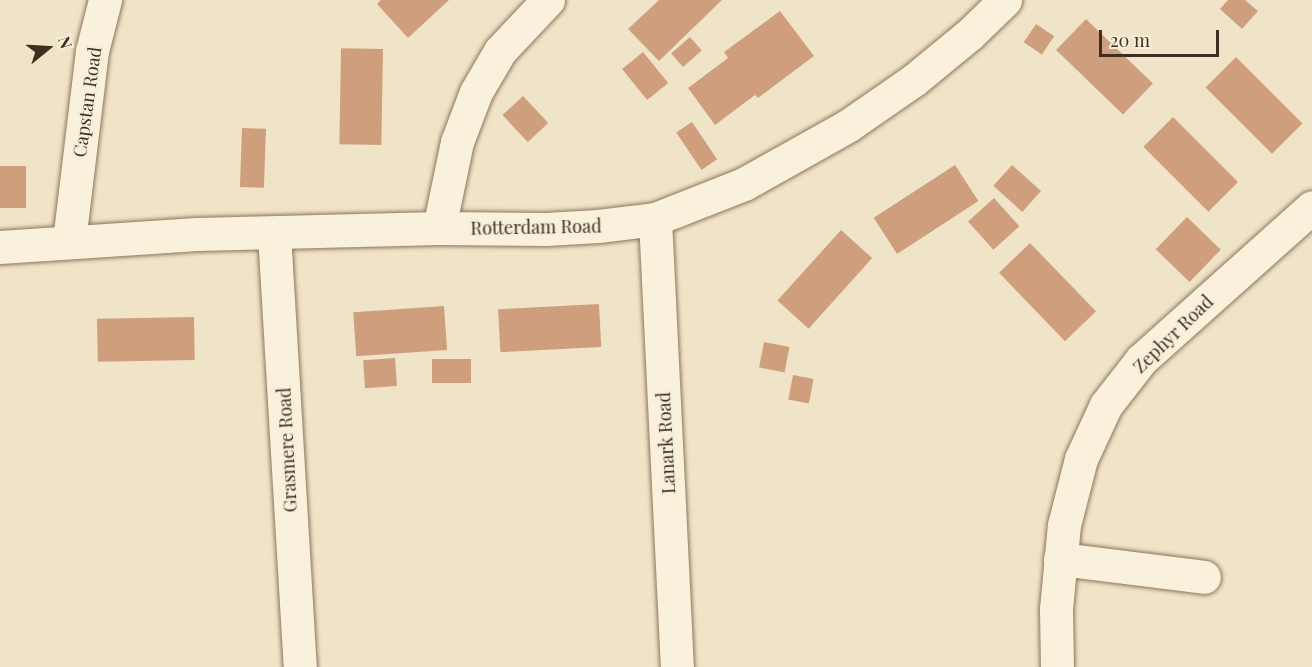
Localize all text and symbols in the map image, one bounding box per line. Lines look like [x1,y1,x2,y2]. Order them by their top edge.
north arrow [18,18,78,78]
scale bar [1102,18,1222,56]
text: 20 m [1110,28,1150,52]
text: N [54,34,77,51]
street label: Capstan Road [69,45,105,159]
street label: Rotterdam Road [470,215,602,239]
street label: Zephyr Road [1128,290,1218,378]
street label: Grasmere Road [273,387,301,513]
street label: Lanark Road [653,391,679,495]

